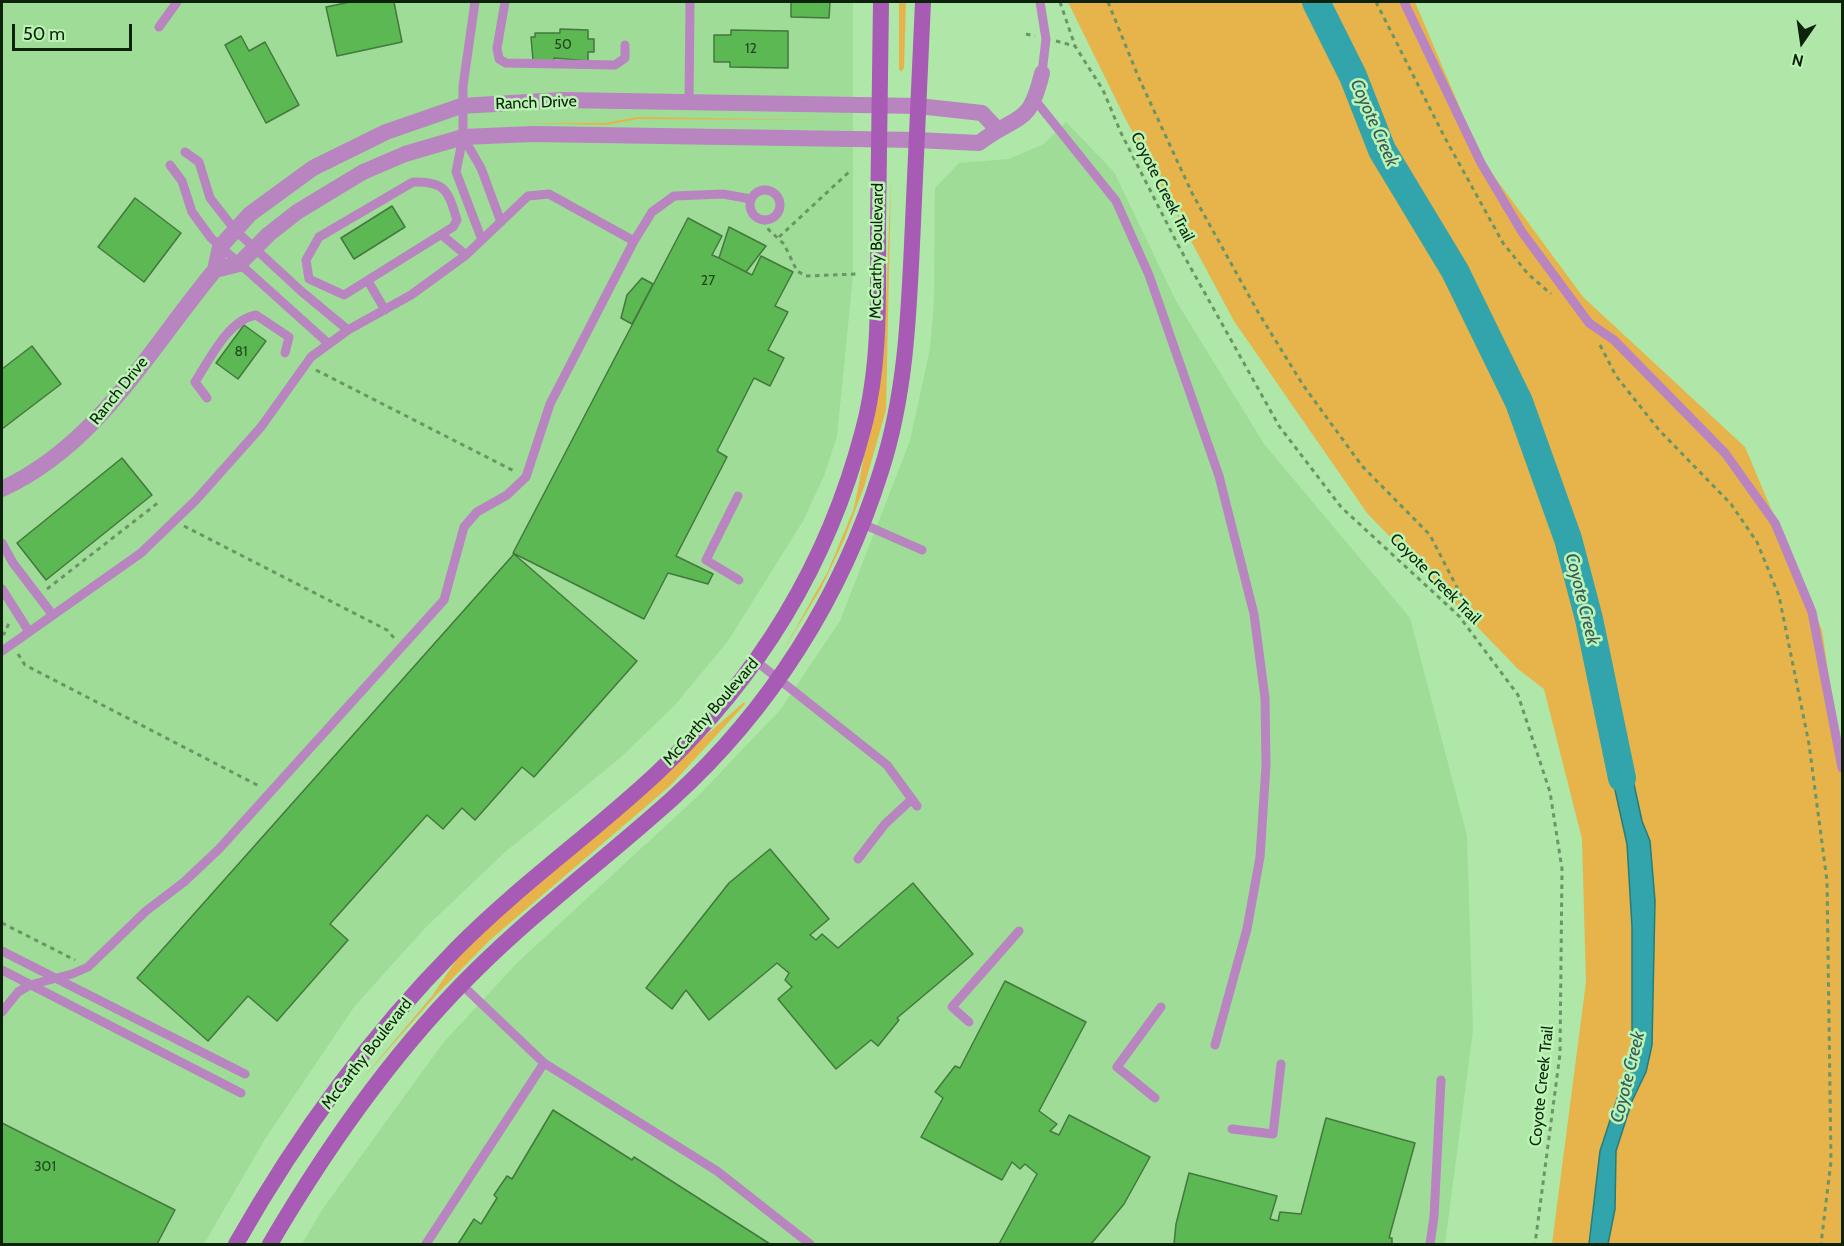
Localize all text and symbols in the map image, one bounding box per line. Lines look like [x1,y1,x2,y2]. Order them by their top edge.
scale bar [15,12,135,50]
north arrow [1772,12,1832,72]
text: 50 m [23,23,65,45]
house number: 50 [554,37,572,53]
house number: 12 [745,41,757,57]
text: N [1790,49,1805,71]
water label: Coyote Creek [1345,76,1403,170]
street label: Ranch Drive [495,92,577,114]
street label: Coyote Creek Trail [1126,129,1198,245]
street label: McCarthy Boulevard [866,183,888,319]
house number: 27 [701,273,715,289]
house number: 81 [234,344,248,360]
street label: Ranch Drive [86,353,152,429]
street label: Coyote Creek Trail [1386,530,1484,628]
water label: Coyote Creek [1560,551,1604,647]
street label: McCarthy Boulevard [659,654,763,770]
street label: McCarthy Boulevard [318,995,416,1113]
street label: Coyote Creek Trail [1526,1025,1558,1147]
water label: Coyote Creek [1606,1029,1650,1125]
house number: 301 [34,1159,56,1175]

